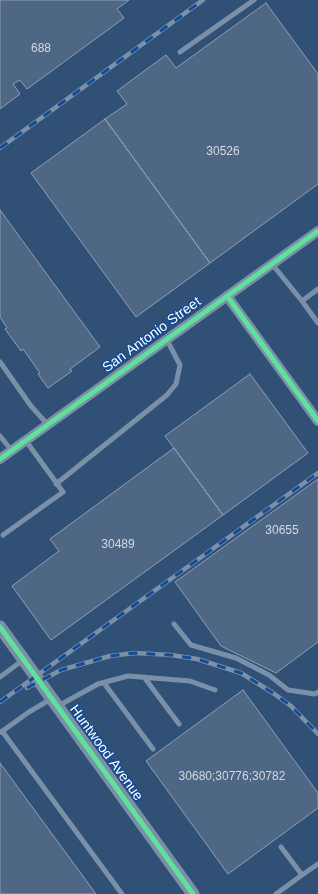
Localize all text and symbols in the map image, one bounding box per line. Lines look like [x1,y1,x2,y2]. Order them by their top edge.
house number: 688 [31,42,51,56]
house number: 30526 [206,145,240,159]
street label: San Antonio Street [100,294,204,376]
house number: 30655 [265,524,299,538]
house number: 30489 [101,538,135,552]
street label: Huntwood Avenue [66,702,146,804]
house number: 30680;30776;30782 [179,770,285,784]

